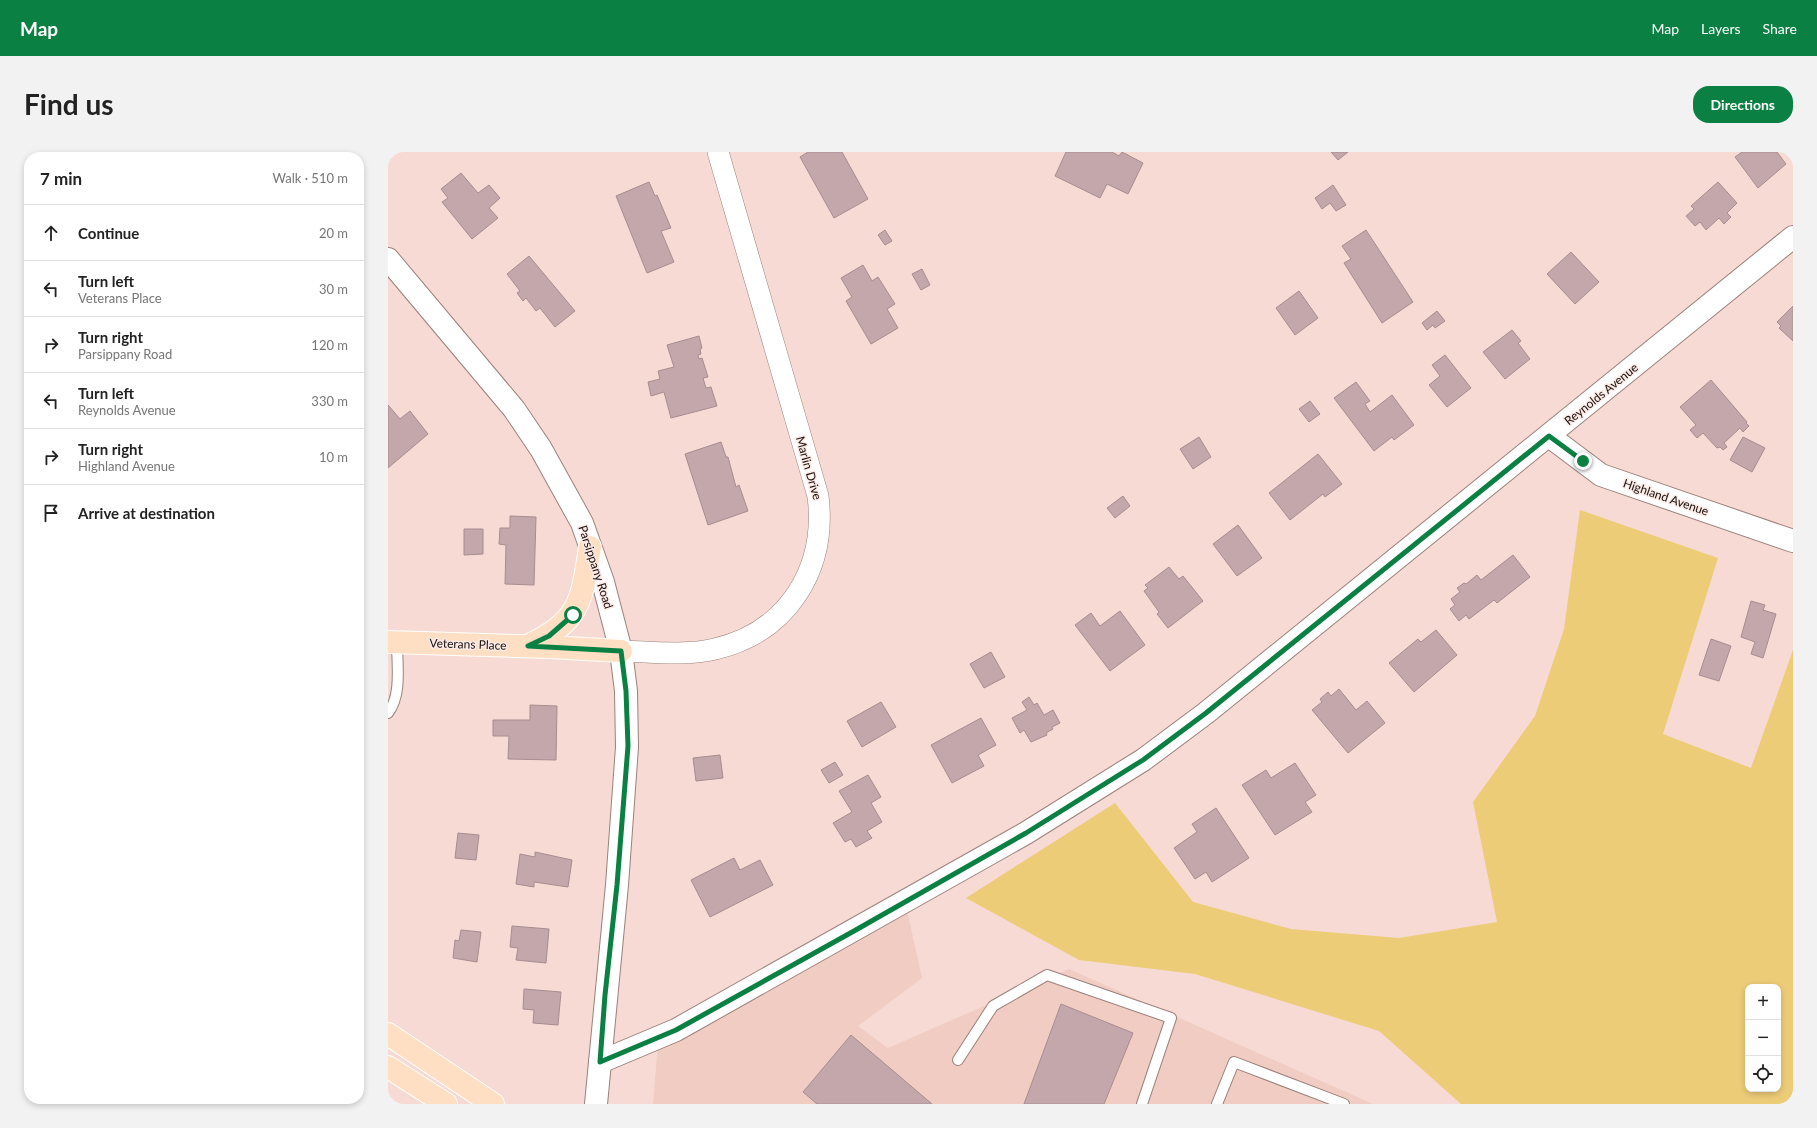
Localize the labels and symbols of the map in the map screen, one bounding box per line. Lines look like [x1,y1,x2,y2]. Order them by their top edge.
street label: Reynolds Avenue [1561,360,1641,428]
street label: Marlin Drive [793,435,825,501]
route end [1574,452,1592,470]
street label: Highland Avenue [1621,475,1711,519]
street label: Parsippany Road [575,523,617,611]
route start [564,606,582,624]
street label: Veterans Place [429,635,507,653]

